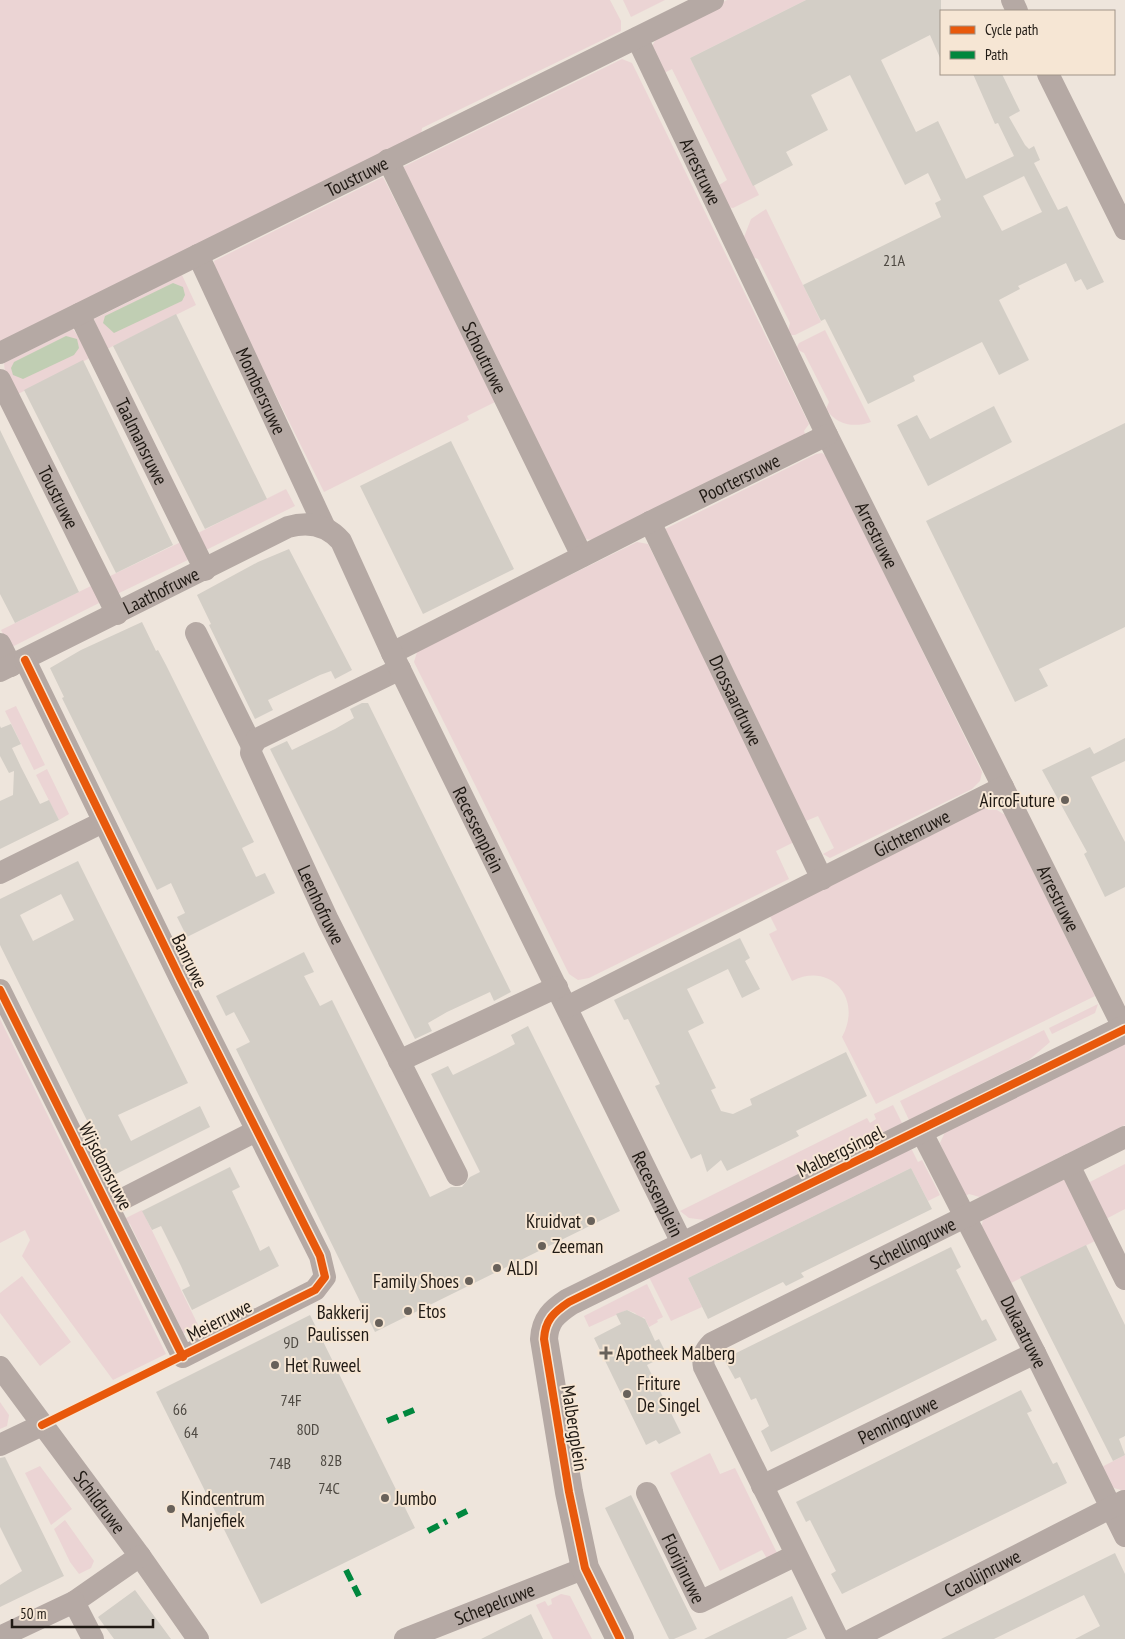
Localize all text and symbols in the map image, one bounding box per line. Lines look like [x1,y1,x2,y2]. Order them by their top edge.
legend [940,10,1115,75]
text: Cycle path [985,20,1038,39]
text: Path [985,45,1008,64]
street label: Arrestruwe [675,134,727,209]
street label: Toustruwe [321,151,392,202]
house number: 21A [883,250,905,270]
street label: Schoutruwe [457,318,513,398]
street label: Mombersruwe [231,344,292,438]
street label: Taalmansruwe [110,394,173,489]
street label: Poortersruwe [695,448,784,508]
street label: Toustruwe [33,462,84,533]
street label: Arrestruwe [850,498,904,572]
street label: Laathofruwe [119,561,203,620]
street label: Drossaardruwe [704,651,768,750]
street label: Recessenplein [448,783,510,876]
place label: AircoFuture [979,788,1055,812]
marker: AircoFuture [1059,794,1071,806]
street label: Gichtenruwe [869,804,954,862]
street label: Leenhofruwe [292,861,350,948]
street label: Arrestruwe [1032,861,1085,936]
street label: Banruwe [167,930,213,992]
street label: Wijsdomsruwe [74,1118,138,1214]
street label: Malbergsingel [793,1120,888,1182]
street label: Recessenplein [627,1147,689,1241]
place label: Kruidvat [526,1209,582,1233]
street label: Schellingruwe [866,1211,960,1274]
marker: Kruidvat [585,1215,597,1227]
place label: Zeeman [552,1234,603,1258]
marker: Zeeman [536,1240,548,1252]
place label: ALDI [507,1256,538,1280]
marker: ALDI [491,1262,503,1274]
place label: Family Shoes [373,1269,459,1293]
marker: Family Shoes [463,1275,475,1287]
street label: Dukaatruwe [996,1291,1053,1372]
street label: Meierruwe [183,1293,256,1346]
place label: Etos [418,1299,446,1323]
place label: Bakkerij Paulissen [308,1300,369,1346]
marker: Etos [402,1305,414,1317]
marker: Bakkerij Paulissen [373,1317,385,1329]
house number: 9D [283,1332,299,1352]
place label: Apotheek Malberg [616,1341,735,1365]
marker: Apotheek Malberg [600,1347,612,1359]
place label: Het Ruweel [285,1353,361,1377]
marker: Het Ruweel [269,1359,281,1371]
place label: Friture De Singel [637,1371,701,1417]
street label: Malbergplein [556,1383,594,1473]
marker: Friture De Singel [621,1388,633,1400]
house number: 74F [280,1390,302,1410]
street label: Penningruwe [854,1390,942,1449]
house number: 66 [173,1399,187,1419]
house number: 80D [297,1419,319,1439]
house number: 64 [184,1422,198,1442]
house number: 82B [320,1450,342,1470]
house number: 74B [269,1453,291,1473]
street label: Schildruwe [69,1466,131,1538]
house number: 74C [318,1478,340,1498]
place label: Kindcentrum Manjefiek [181,1486,265,1532]
place label: Jumbo [394,1486,437,1510]
marker: Jumbo [379,1492,391,1504]
marker: Kindcentrum Manjefiek [165,1503,177,1515]
street label: Florijnruwe [657,1530,711,1607]
street label: Carolijnruwe [940,1544,1025,1603]
street label: Schepelruwe [451,1577,538,1630]
scale bar [12,1596,154,1628]
text: 50 m [20,1604,46,1623]

